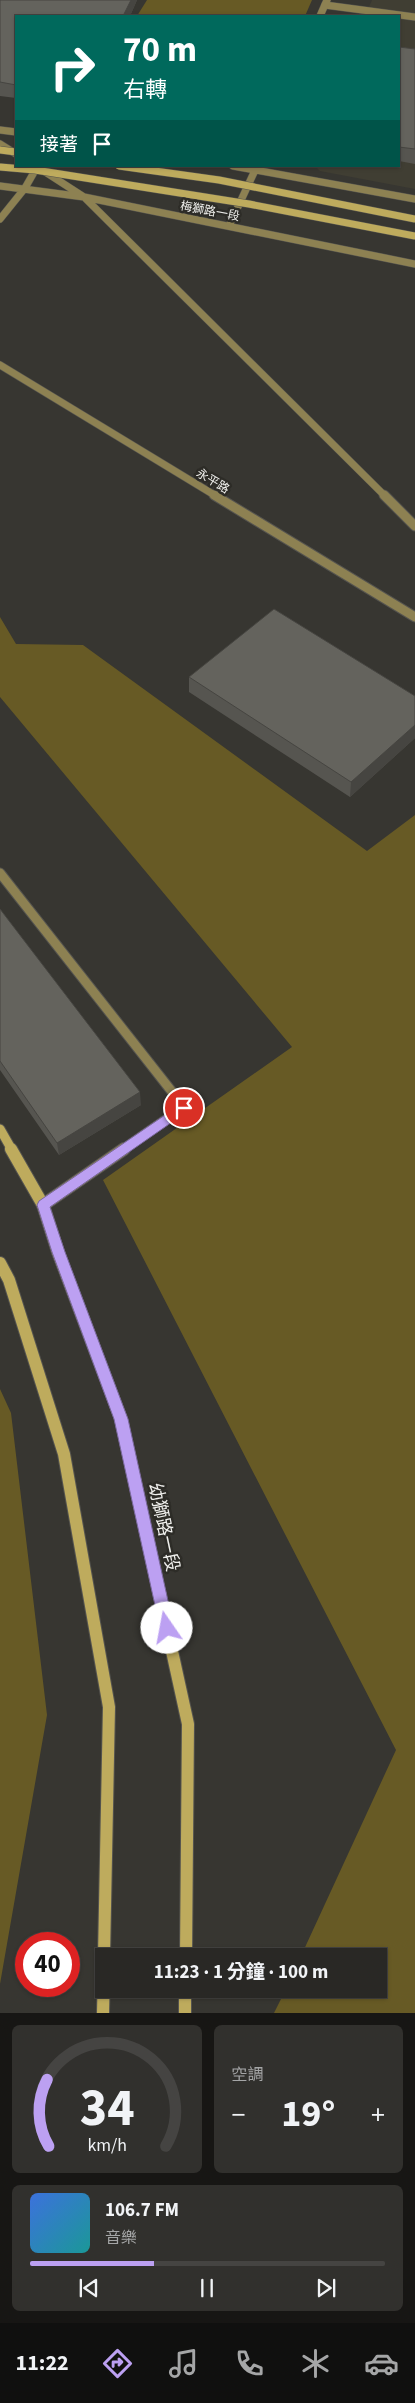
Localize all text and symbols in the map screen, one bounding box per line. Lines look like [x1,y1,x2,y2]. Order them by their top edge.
text: 70 m [123,25,197,75]
icon: right [40,35,105,100]
text: 右轉 [123,74,167,106]
icon: arrive [88,130,116,158]
text: 接著 [40,132,78,159]
street label: 梅獅路一段 [179,197,241,226]
street label: 永平路 [193,465,233,498]
pin [163,1087,205,1129]
icon: arrive [170,1094,198,1122]
street label: 幼獅路一段 [142,1480,185,1574]
position arrow [140,1601,192,1653]
speed limit sign: 40 [15,1932,80,1997]
text: 11:23 · 1 分鐘 · 100 m [154,1959,328,1986]
text: 空調 [232,2064,264,2086]
text: 34 [79,2072,134,2146]
text: 19° [281,2087,335,2141]
text: − [232,2095,245,2135]
text: + [371,2095,385,2135]
text: km/h [87,2133,127,2158]
text: 106.7 FM [105,2197,179,2224]
text: 音樂 [105,2227,137,2249]
icon: previous [75,2274,103,2302]
icon: pause [193,2274,221,2302]
icon: next [312,2274,340,2302]
icon: directions [100,2346,135,2381]
icon: music [166,2346,201,2381]
icon: phone [232,2346,267,2381]
icon: climate [298,2346,333,2381]
icon: car [364,2346,399,2381]
text: 11:22 [16,2347,69,2379]

